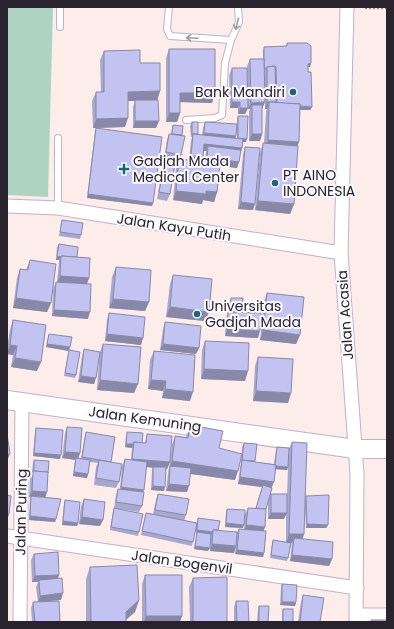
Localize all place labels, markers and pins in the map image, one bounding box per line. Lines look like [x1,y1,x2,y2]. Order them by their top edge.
place label: Bank Mandiri [195,82,285,102]
marker: Bank Mandiri [288,87,298,97]
place label: Gadjah Mada Medical Center [133,151,239,187]
marker: Gadjah Mada Medical Center [118,163,130,175]
place label: PT AINO INDONESIA [283,165,355,201]
marker: PT AINO INDONESIA [270,178,280,188]
place label: Universitas Gadjah Mada [205,296,301,332]
marker: Universitas Gadjah Mada [192,309,202,319]

